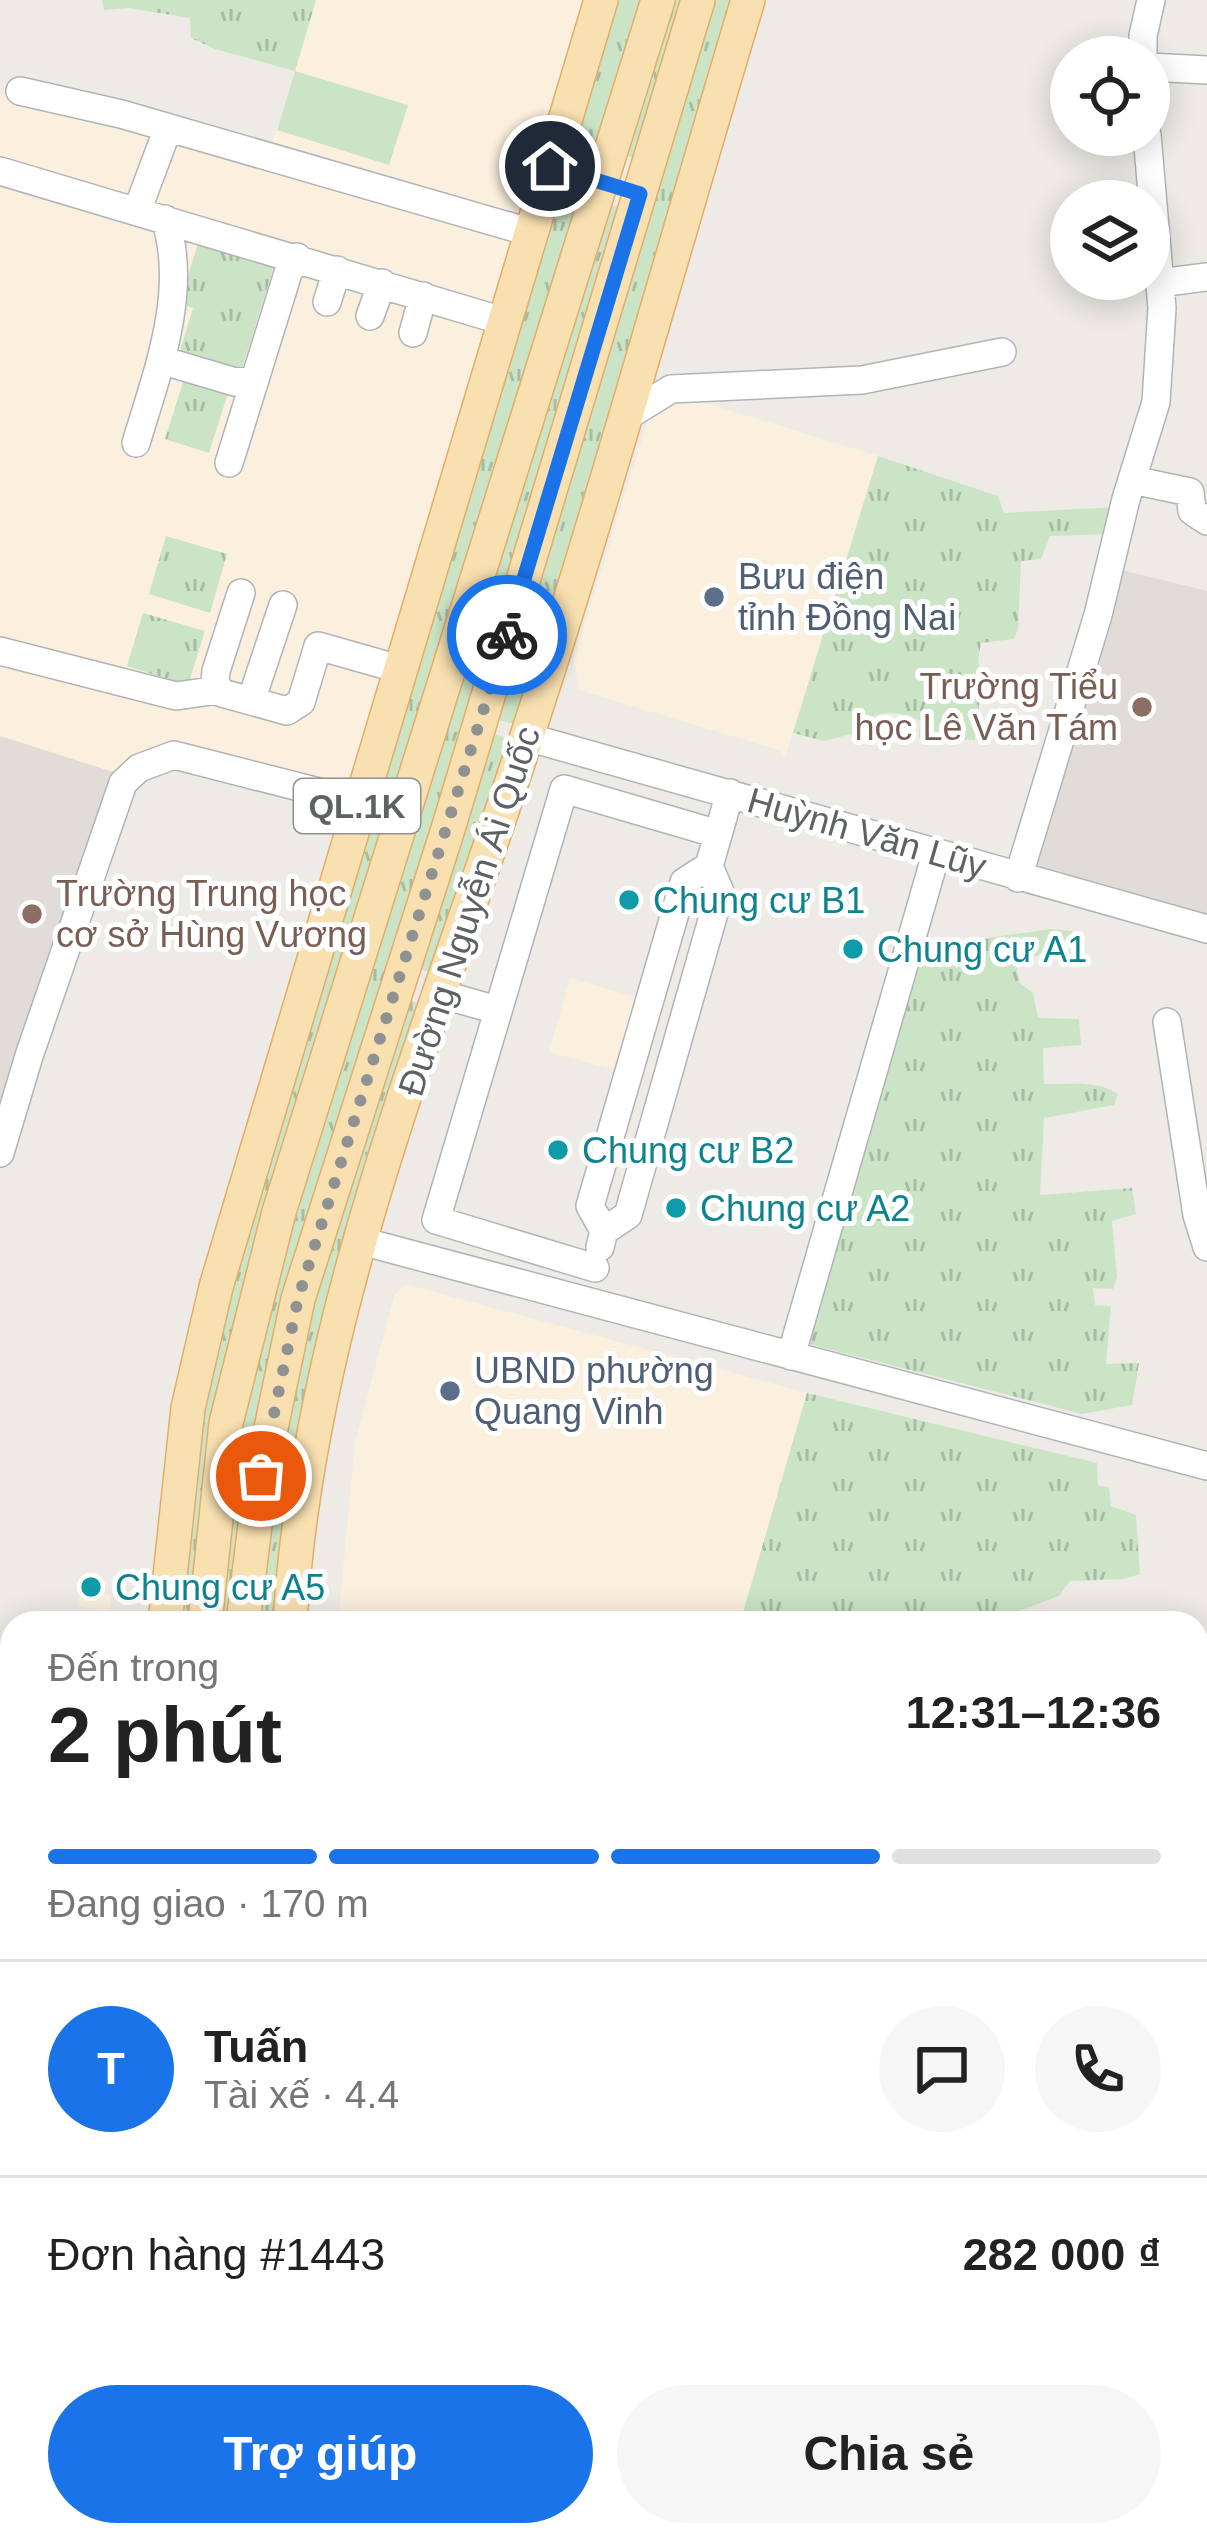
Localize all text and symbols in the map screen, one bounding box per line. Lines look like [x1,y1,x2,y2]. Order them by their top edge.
map controls [1050,36,1170,300]
button: locate [1050,36,1170,156]
pin [499,115,601,217]
icon: home [517,133,583,199]
button: layers [1050,180,1170,300]
place label: Bưu điện tỉnh Đồng Nai [738,556,956,638]
courier [447,575,567,695]
marker: Bưu điện tỉnh Đồng Nai [701,584,727,610]
icon: bike [474,602,540,668]
place label: Trường Tiểu học Lê Văn Tám [855,666,1118,748]
marker: Trường Tiểu học Lê Văn Tám [1129,694,1155,720]
street label: Đường Nguyễn Ái Quốc [390,721,548,1101]
road number: QL.1K [294,779,420,833]
street label: Huỳnh Văn Lũy [743,779,991,887]
place label: Trường Trung học cơ sở Hùng Vương [56,873,367,955]
place label: Chung cư B1 [653,880,865,921]
marker: Chung cư B1 [616,887,642,913]
marker: Trường Trung học cơ sở Hùng Vương [19,901,45,927]
place label: Chung cư A1 [877,929,1087,970]
marker: Chung cư A1 [840,936,866,962]
place label: Chung cư B2 [582,1130,794,1171]
marker: Chung cư B2 [545,1137,571,1163]
place label: Chung cư A2 [700,1188,910,1229]
marker: Chung cư A2 [663,1195,689,1221]
place label: UBND phường Quang Vinh [474,1350,714,1432]
marker: UBND phường Quang Vinh [437,1378,463,1404]
pin [210,1425,312,1527]
icon: bag [228,1443,294,1509]
place label: Chung cư A5 [115,1567,325,1608]
marker: Chung cư A5 [78,1574,104,1600]
text: Đến trong [48,1646,219,1689]
text: 12:31–12:36 [906,1687,1161,1738]
text: 2 phút [48,1691,282,1779]
text: Đang giao · 170 m [48,1882,369,1925]
button: chat [879,2006,1005,2132]
button: phone [1035,2006,1161,2132]
text: Tuấn [204,2021,308,2072]
text: T [97,2043,125,2094]
text: Tài xế · 4.4 [204,2073,399,2116]
text: Đơn hàng #1443 [48,2229,385,2280]
text: 282 000 ₫ [963,2229,1161,2280]
button: Trợ giúp [48,2385,593,2523]
button: Chia sẻ [617,2385,1161,2523]

